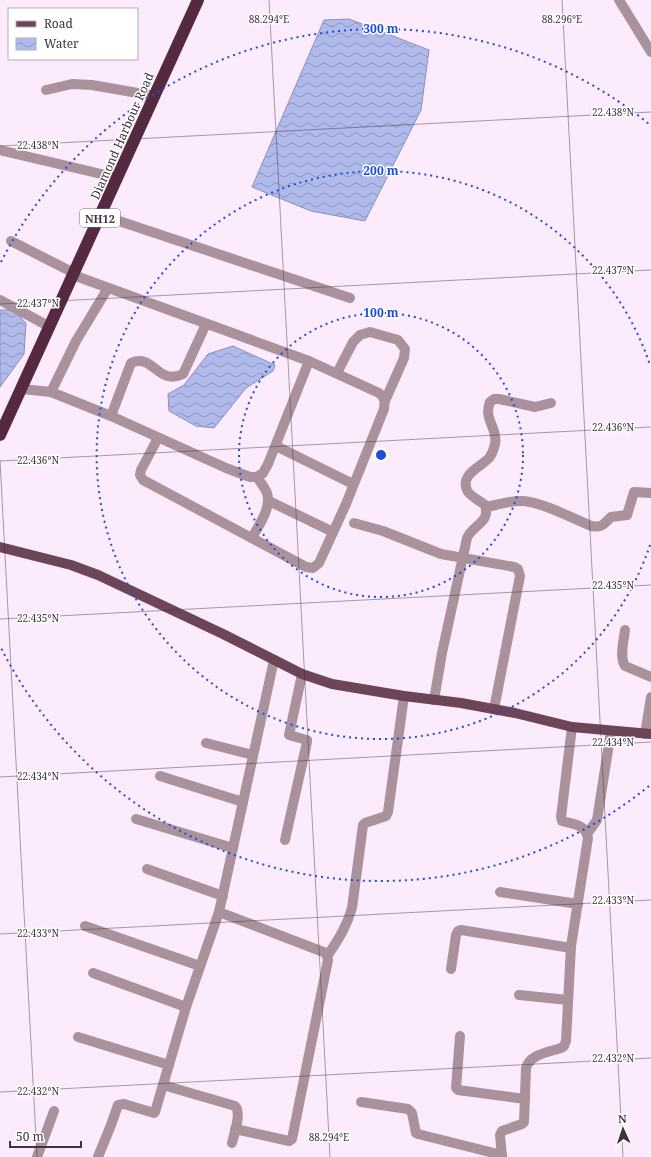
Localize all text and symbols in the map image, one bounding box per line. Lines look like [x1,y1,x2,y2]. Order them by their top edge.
legend [8,8,138,60]
text: 88.294°E [249,12,289,26]
text: 88.296°E [542,12,582,26]
text: Road [44,15,74,32]
text: 300 m [363,20,399,37]
text: Water [44,35,79,52]
street label: Diamond Harbour Road [86,69,158,202]
text: 22.438°N [592,105,634,119]
text: 22.438°N [17,138,59,152]
text: 200 m [363,162,399,179]
road number: NH12 [80,209,120,227]
text: 22.437°N [592,263,634,277]
text: 22.437°N [17,296,59,310]
text: 100 m [363,304,399,321]
text: 22.436°N [592,420,634,434]
centre of rings [374,448,388,462]
text: 22.436°N [17,453,59,467]
text: 22.435°N [592,578,634,592]
text: 22.435°N [17,611,59,625]
text: 22.434°N [592,735,634,749]
text: 22.434°N [17,769,59,783]
text: 22.433°N [592,893,634,907]
text: 22.433°N [17,926,59,940]
text: 22.432°N [592,1051,634,1065]
text: 22.432°N [17,1084,59,1098]
north arrow [603,1109,643,1149]
text: N [618,1111,628,1126]
scale bar [10,1123,81,1149]
text: 50 m [16,1128,44,1145]
text: 88.294°E [309,1130,349,1144]

